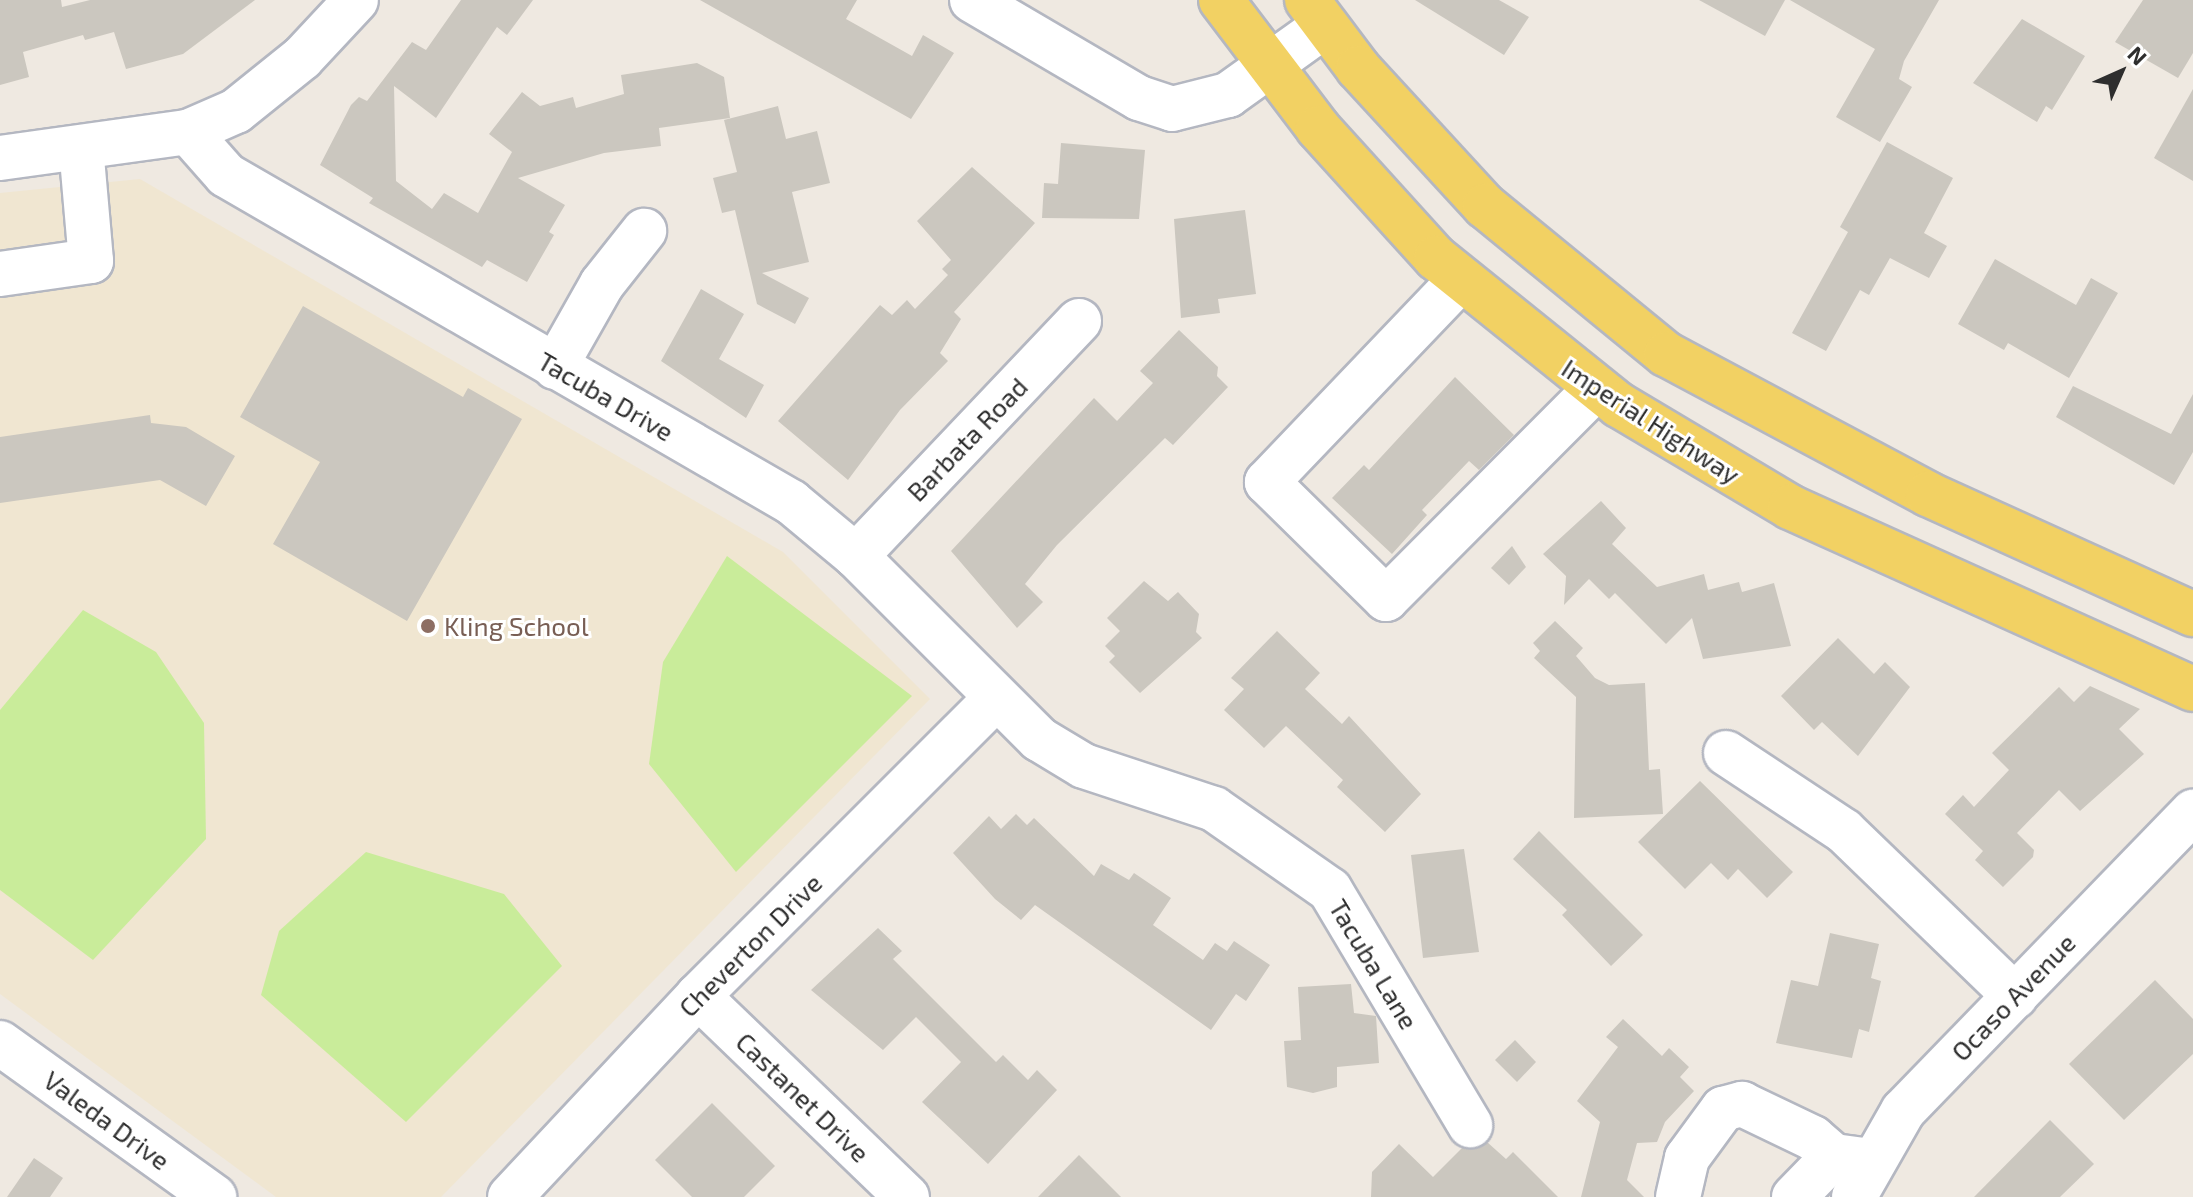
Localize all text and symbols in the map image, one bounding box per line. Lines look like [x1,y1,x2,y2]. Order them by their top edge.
north arrow [2081,32,2161,112]
text: N [2123,40,2153,70]
street label: Tacuba Drive [533,345,679,447]
street label: Imperial Highway [1556,352,1746,490]
street label: Barbata Road [900,371,1034,507]
place label: Kling School [444,610,589,642]
marker: Kling School [419,617,437,635]
street label: Cheverton Drive [672,867,828,1023]
street label: Tacuba Lane [1323,893,1425,1035]
street label: Ocaso Avenue [1944,927,2082,1067]
street label: Castanet Drive [730,1026,876,1168]
street label: Valeda Drive [38,1064,176,1176]

